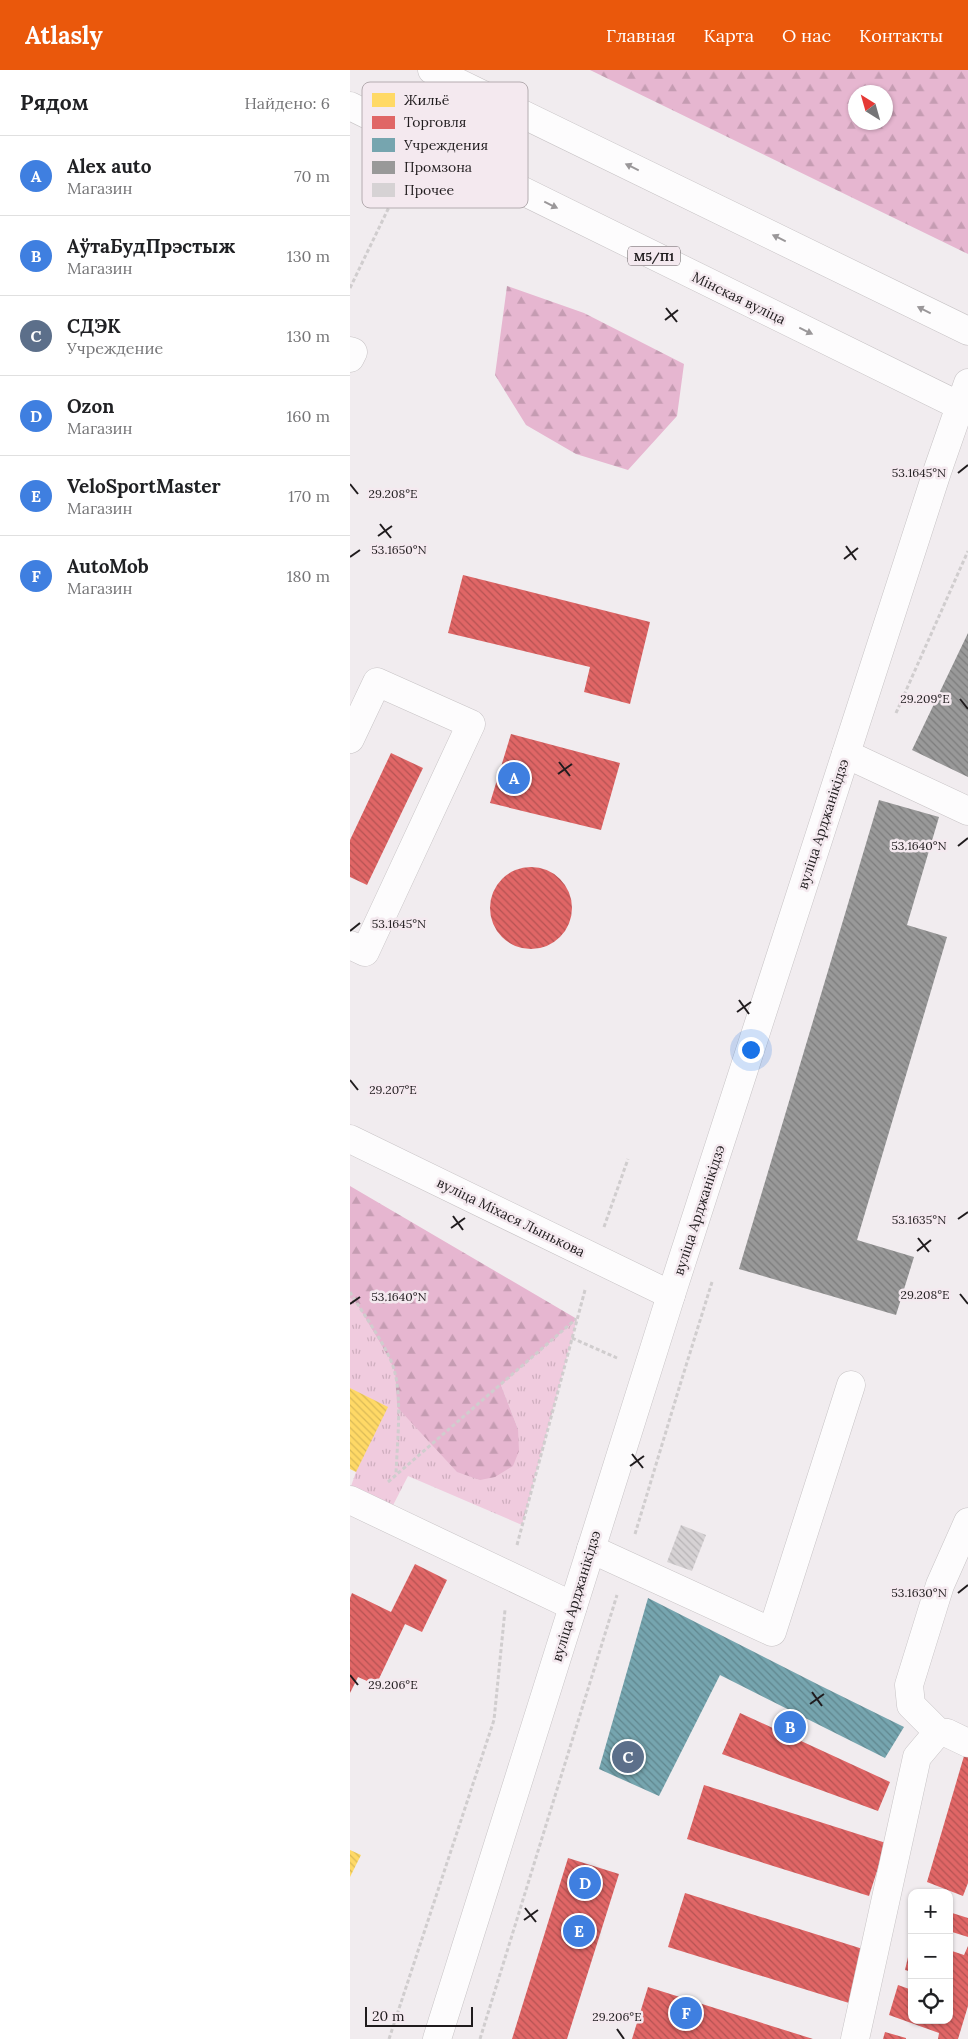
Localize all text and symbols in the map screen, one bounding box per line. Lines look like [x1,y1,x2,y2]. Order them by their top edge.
text: Atlasly [25,20,103,51]
text: Главная [606,24,675,47]
text: Карта [703,24,754,47]
text: О нас [782,24,831,47]
text: Контакты [859,24,943,47]
legend [362,82,528,208]
north arrow [848,85,893,130]
text: Рядом [20,89,89,116]
text: Жильё [404,91,450,109]
text: Найдено: 6 [244,93,330,113]
text: Торговля [404,113,466,131]
text: Учреждения [403,136,488,154]
text: Alex auto [67,154,151,178]
text: Промзона [404,158,472,176]
one-way arrow [625,163,639,171]
text: A [31,166,41,186]
text: 70 m [294,166,330,186]
text: Магазин [67,178,133,198]
text: Прочее [404,181,455,199]
one-way arrow [543,201,558,209]
text: АўтаБудПрэстыж [67,234,235,258]
one-way arrow [771,234,786,242]
text: B [31,246,41,266]
text: 130 m [287,246,330,266]
road number: М5/П1 [628,247,680,266]
text: Магазин [67,258,133,278]
street label: Мінская вуліца [689,268,789,328]
one-way arrow [917,305,932,314]
text: СДЭК [67,314,121,338]
text: C [30,326,42,346]
text: 130 m [287,326,330,346]
one-way arrow [799,327,813,335]
text: Учреждение [67,338,163,358]
text: Ozon [67,394,114,418]
text: D [30,406,42,426]
text: 160 m [286,406,330,426]
text: Магазин [67,418,133,438]
text: 53.1645°N [892,465,946,480]
text: VeloSportMaster [67,474,221,498]
text: E [31,486,41,506]
text: 170 m [288,486,330,506]
text: 29.208°E [368,486,418,501]
text: Магазин [67,498,133,518]
text: 53.1650°N [371,542,427,557]
text: AutoMob [67,554,149,578]
text: F [31,566,41,586]
text: 180 m [287,566,330,586]
text: Магазин [67,578,133,598]
text: 29.209°E [900,691,950,706]
street label: вуліца Арджанікідзэ [793,756,853,892]
pin: A [498,759,530,797]
text: 53.1640°N [891,838,947,853]
text: 53.1645°N [372,916,426,931]
your location [738,1037,764,1063]
text: 29.207°E [369,1082,417,1097]
street label: вуліца Арджанікідзэ [669,1142,729,1278]
street label: вуліца Міхася Лынькова [434,1173,588,1261]
text: 53.1635°N [892,1212,946,1227]
text: 29.208°E [900,1287,950,1302]
text: 53.1640°N [371,1289,427,1304]
street label: вуліца Арджанікідзэ [547,1528,605,1664]
text: 53.1630°N [891,1585,947,1600]
text: 29.206°E [368,1677,418,1692]
pin: B [774,1708,806,1746]
pin: C [612,1738,644,1776]
pin: D [569,1864,601,1902]
map controls [908,1889,953,2024]
button: + [908,1889,953,1934]
pin: E [563,1912,595,1950]
button: − [908,1934,953,1979]
button: locate [908,1979,953,2024]
pin: F [670,1994,702,2032]
scale bar [365,2004,472,2027]
text: 20 m [372,2007,404,2025]
text: 29.206°E [592,2009,642,2024]

